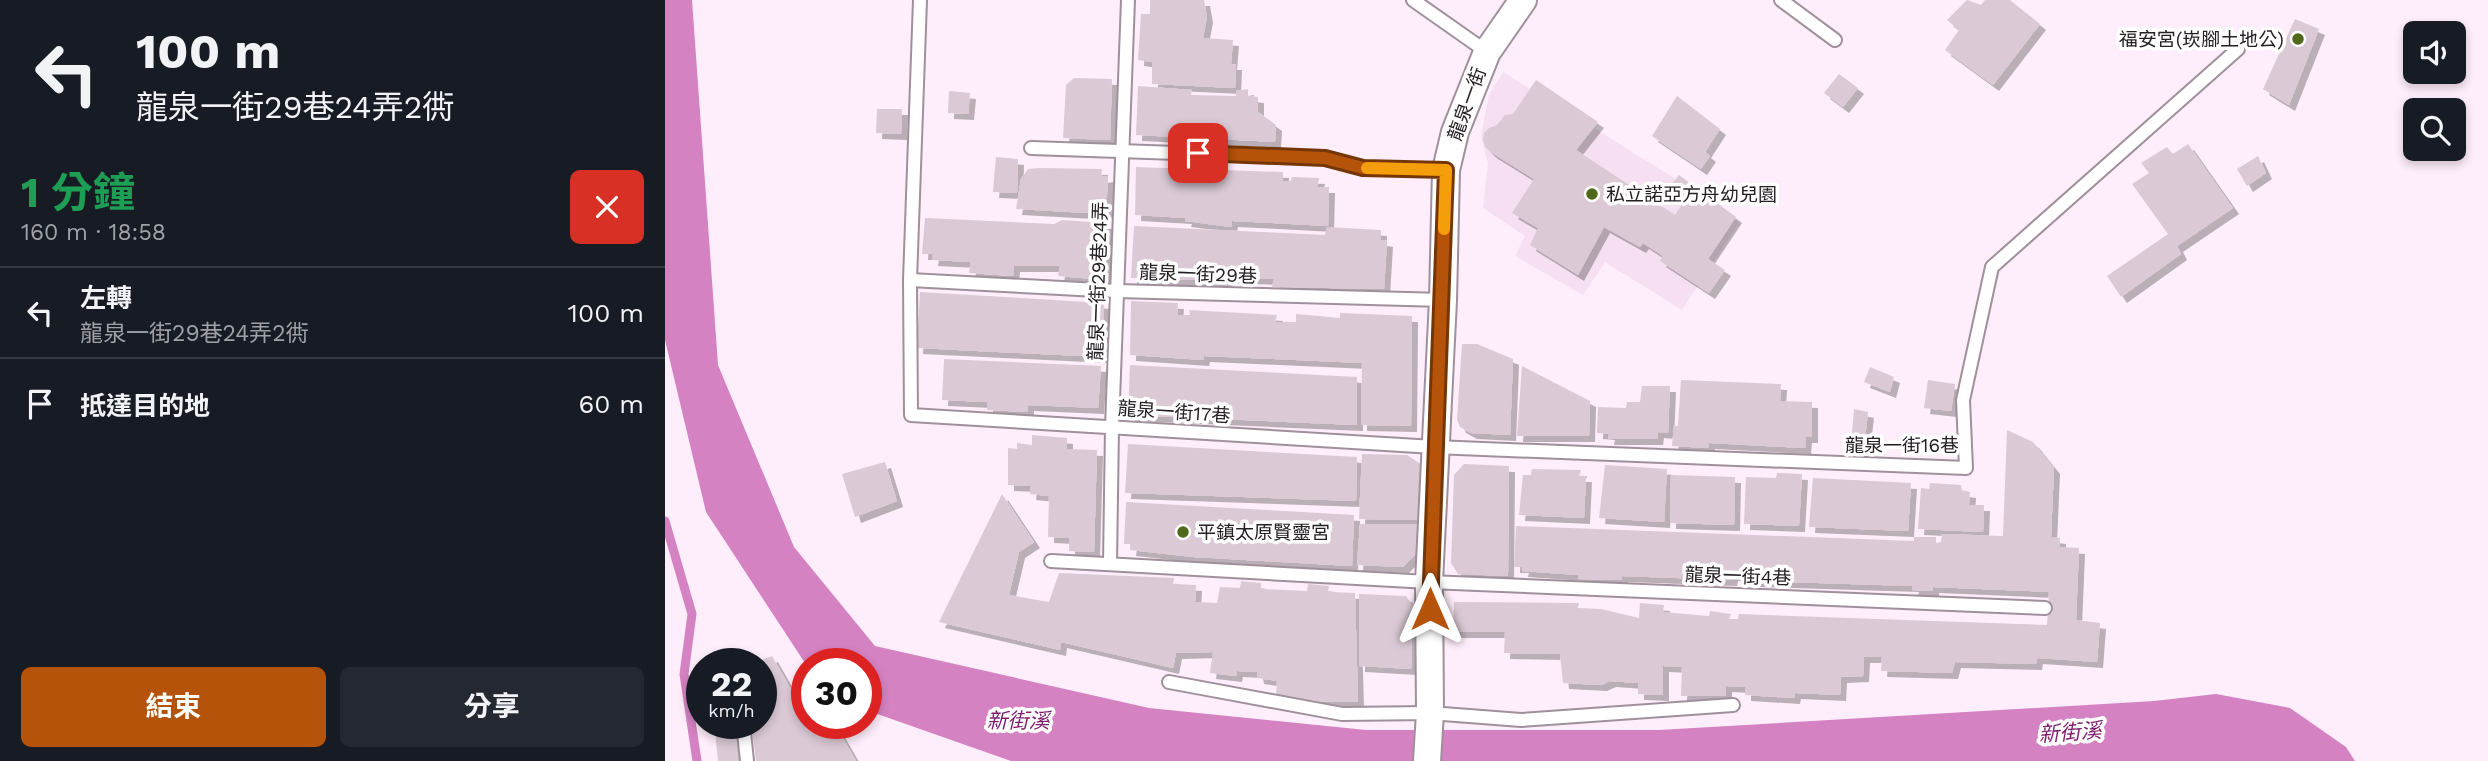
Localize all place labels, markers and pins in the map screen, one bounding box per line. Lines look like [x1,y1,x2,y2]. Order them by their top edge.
place label: 福安宮(崁腳土地公) [2119,28,2284,51]
marker: 福安宮(崁腳土地公) [2290,31,2306,47]
pin [1168,123,1228,183]
place label: 私立諾亞方舟幼兒園 [1606,183,1777,206]
marker: 私立諾亞方舟幼兒園 [1584,186,1600,202]
place label: 平鎮太原賢靈宮 [1197,521,1330,544]
marker: 平鎮太原賢靈宮 [1175,524,1191,540]

